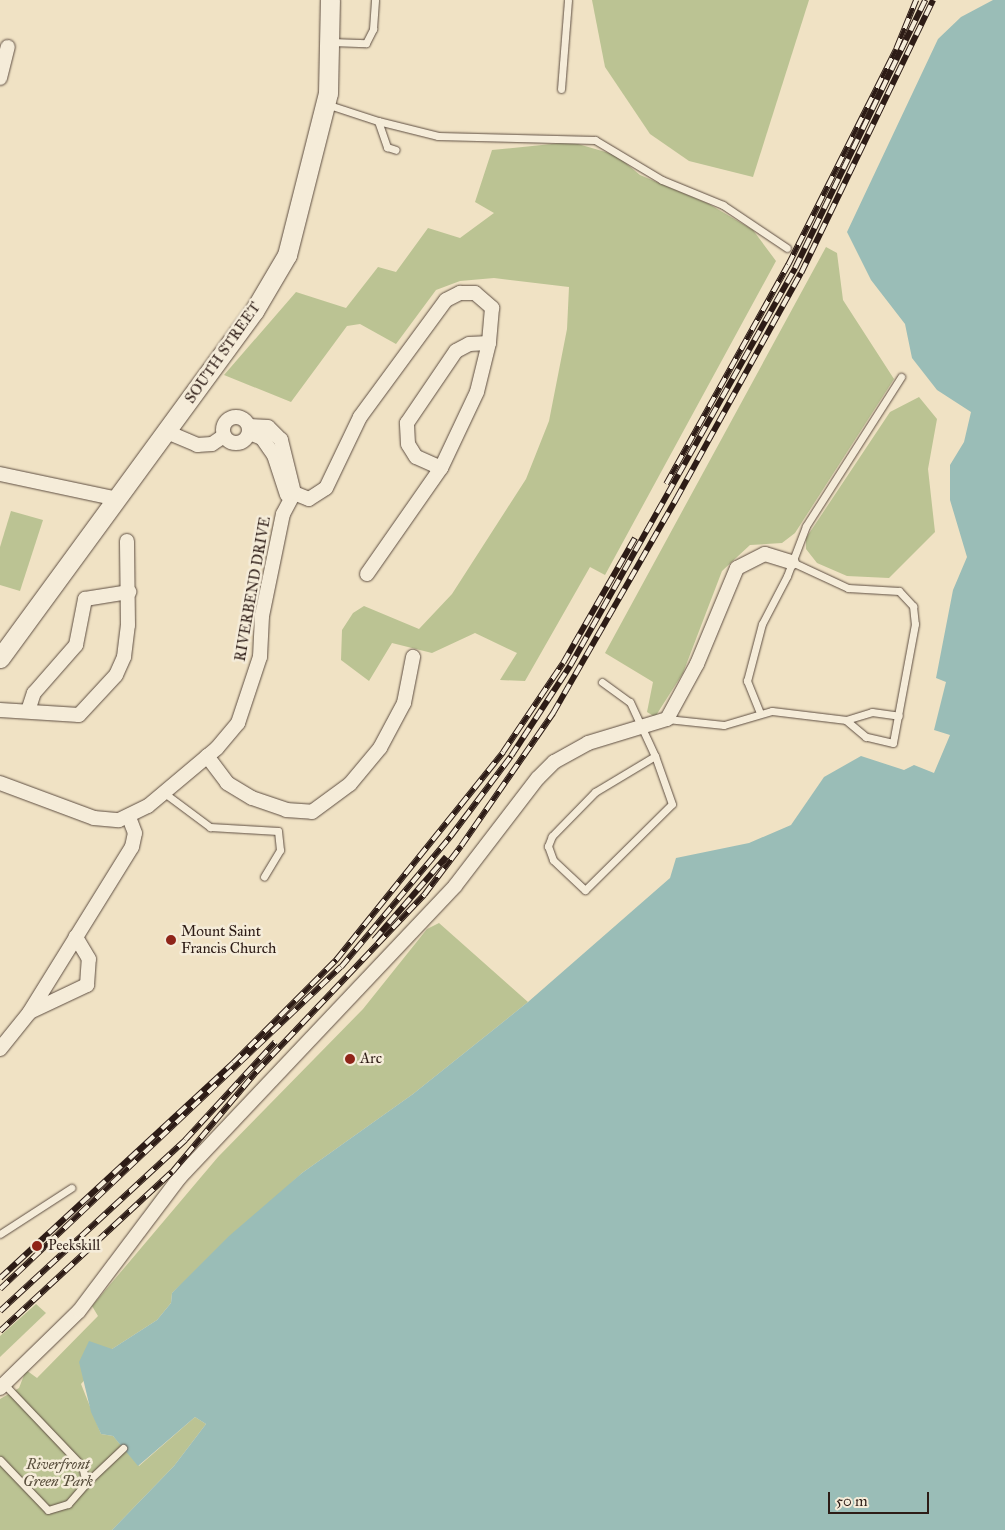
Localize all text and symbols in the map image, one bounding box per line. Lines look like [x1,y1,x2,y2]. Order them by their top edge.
street label: SOUTH STREET [181,299,265,407]
street label: RIVERBEND DRIVE [231,515,275,663]
place label: Mount Saint Francis Church [181,922,276,957]
marker: Mount Saint Francis Church [165,934,177,946]
place label: Arc [360,1050,382,1068]
marker: Arc [344,1053,356,1065]
place label: Peekskill [48,1237,100,1255]
marker: Peekskill [30,1239,44,1253]
park label: Riverfront Green Park [23,1455,93,1490]
scale bar [830,1482,931,1514]
text: 50 m [836,1492,868,1510]

